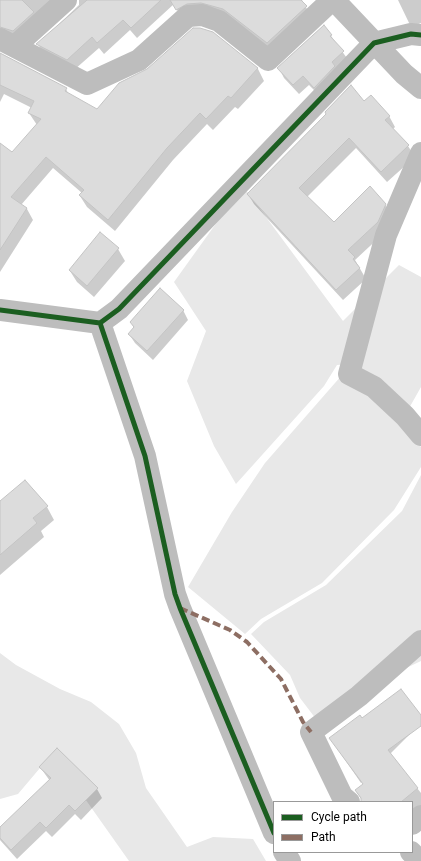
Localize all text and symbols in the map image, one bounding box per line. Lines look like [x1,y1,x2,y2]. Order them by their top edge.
legend [273,801,413,853]
text: Cycle path [311,810,367,824]
text: Path [311,830,336,844]

